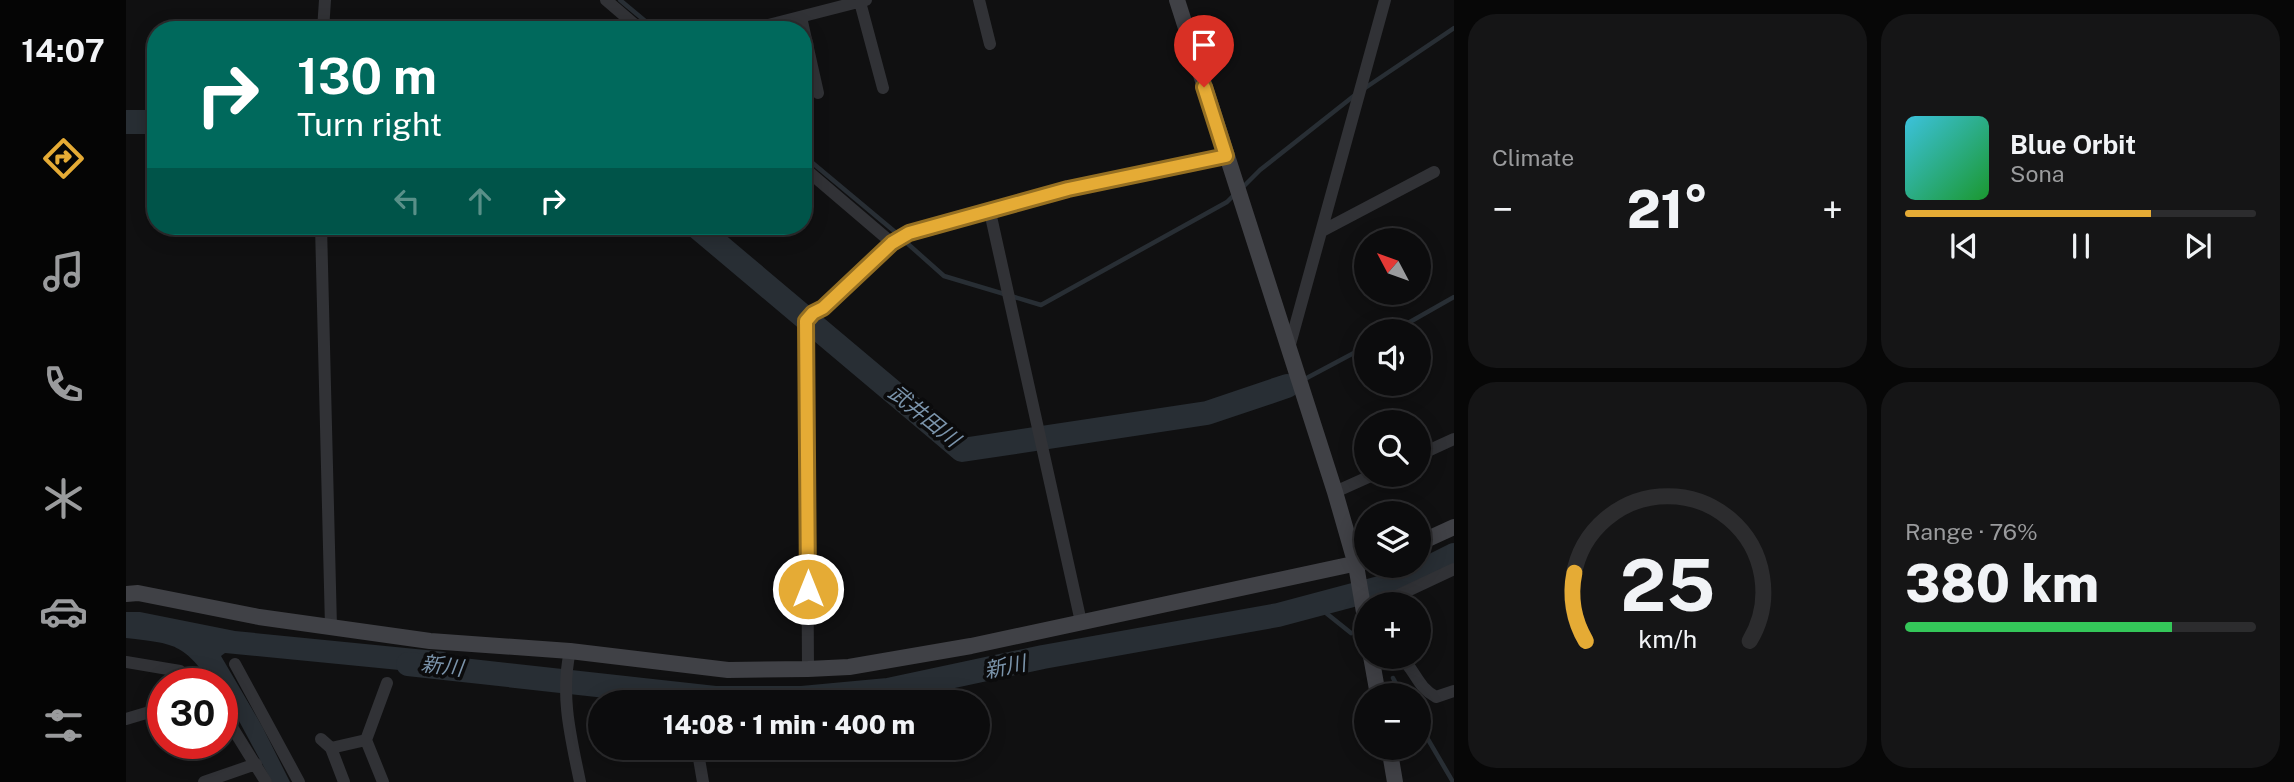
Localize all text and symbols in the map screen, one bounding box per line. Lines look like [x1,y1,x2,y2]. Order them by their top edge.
pin [1174,15,1234,87]
icon: arrive [1185,26,1223,64]
text: 14:07 [21,32,105,69]
text: 130 m [297,47,437,105]
icon: right [182,49,273,140]
text: Turn right [297,106,442,143]
text: Blue Orbit [2010,129,2136,160]
icon: directions [39,134,88,183]
text: Climate [1492,144,1574,171]
text: Sona [2010,160,2064,187]
text: 21° [1627,179,1708,240]
icon: left [388,182,426,220]
icon: ahead [461,182,499,220]
icon: right [534,182,572,220]
text: − [1492,187,1513,232]
text: + [1822,187,1843,232]
icon: previous [1945,227,1983,265]
icon: pause [2062,227,2100,265]
icon: next [2179,227,2217,265]
north arrow [1354,228,1432,304]
map controls [1354,228,1431,760]
icon: music [39,247,88,296]
button: sound [1354,319,1431,396]
icon: phone [39,360,88,409]
water label: 武井田川 [884,379,966,453]
button: search [1354,410,1431,487]
icon: climate [39,474,88,523]
button: layers [1354,501,1431,578]
text: Range · 76% [1905,518,2038,545]
text: 25 [1620,542,1715,627]
position arrow [771,552,845,626]
text: 380 km [1905,553,2099,614]
icon: car [39,587,88,636]
button: + [1354,592,1431,669]
text: km/h [1638,624,1697,654]
water label: 新川 [982,650,1030,683]
water label: 新川 [420,651,466,681]
speed limit sign: 30 [147,668,238,759]
button: − [1354,683,1431,760]
icon: filters [39,701,88,750]
text: 14:08 · 1 min · 400 m [663,709,915,740]

